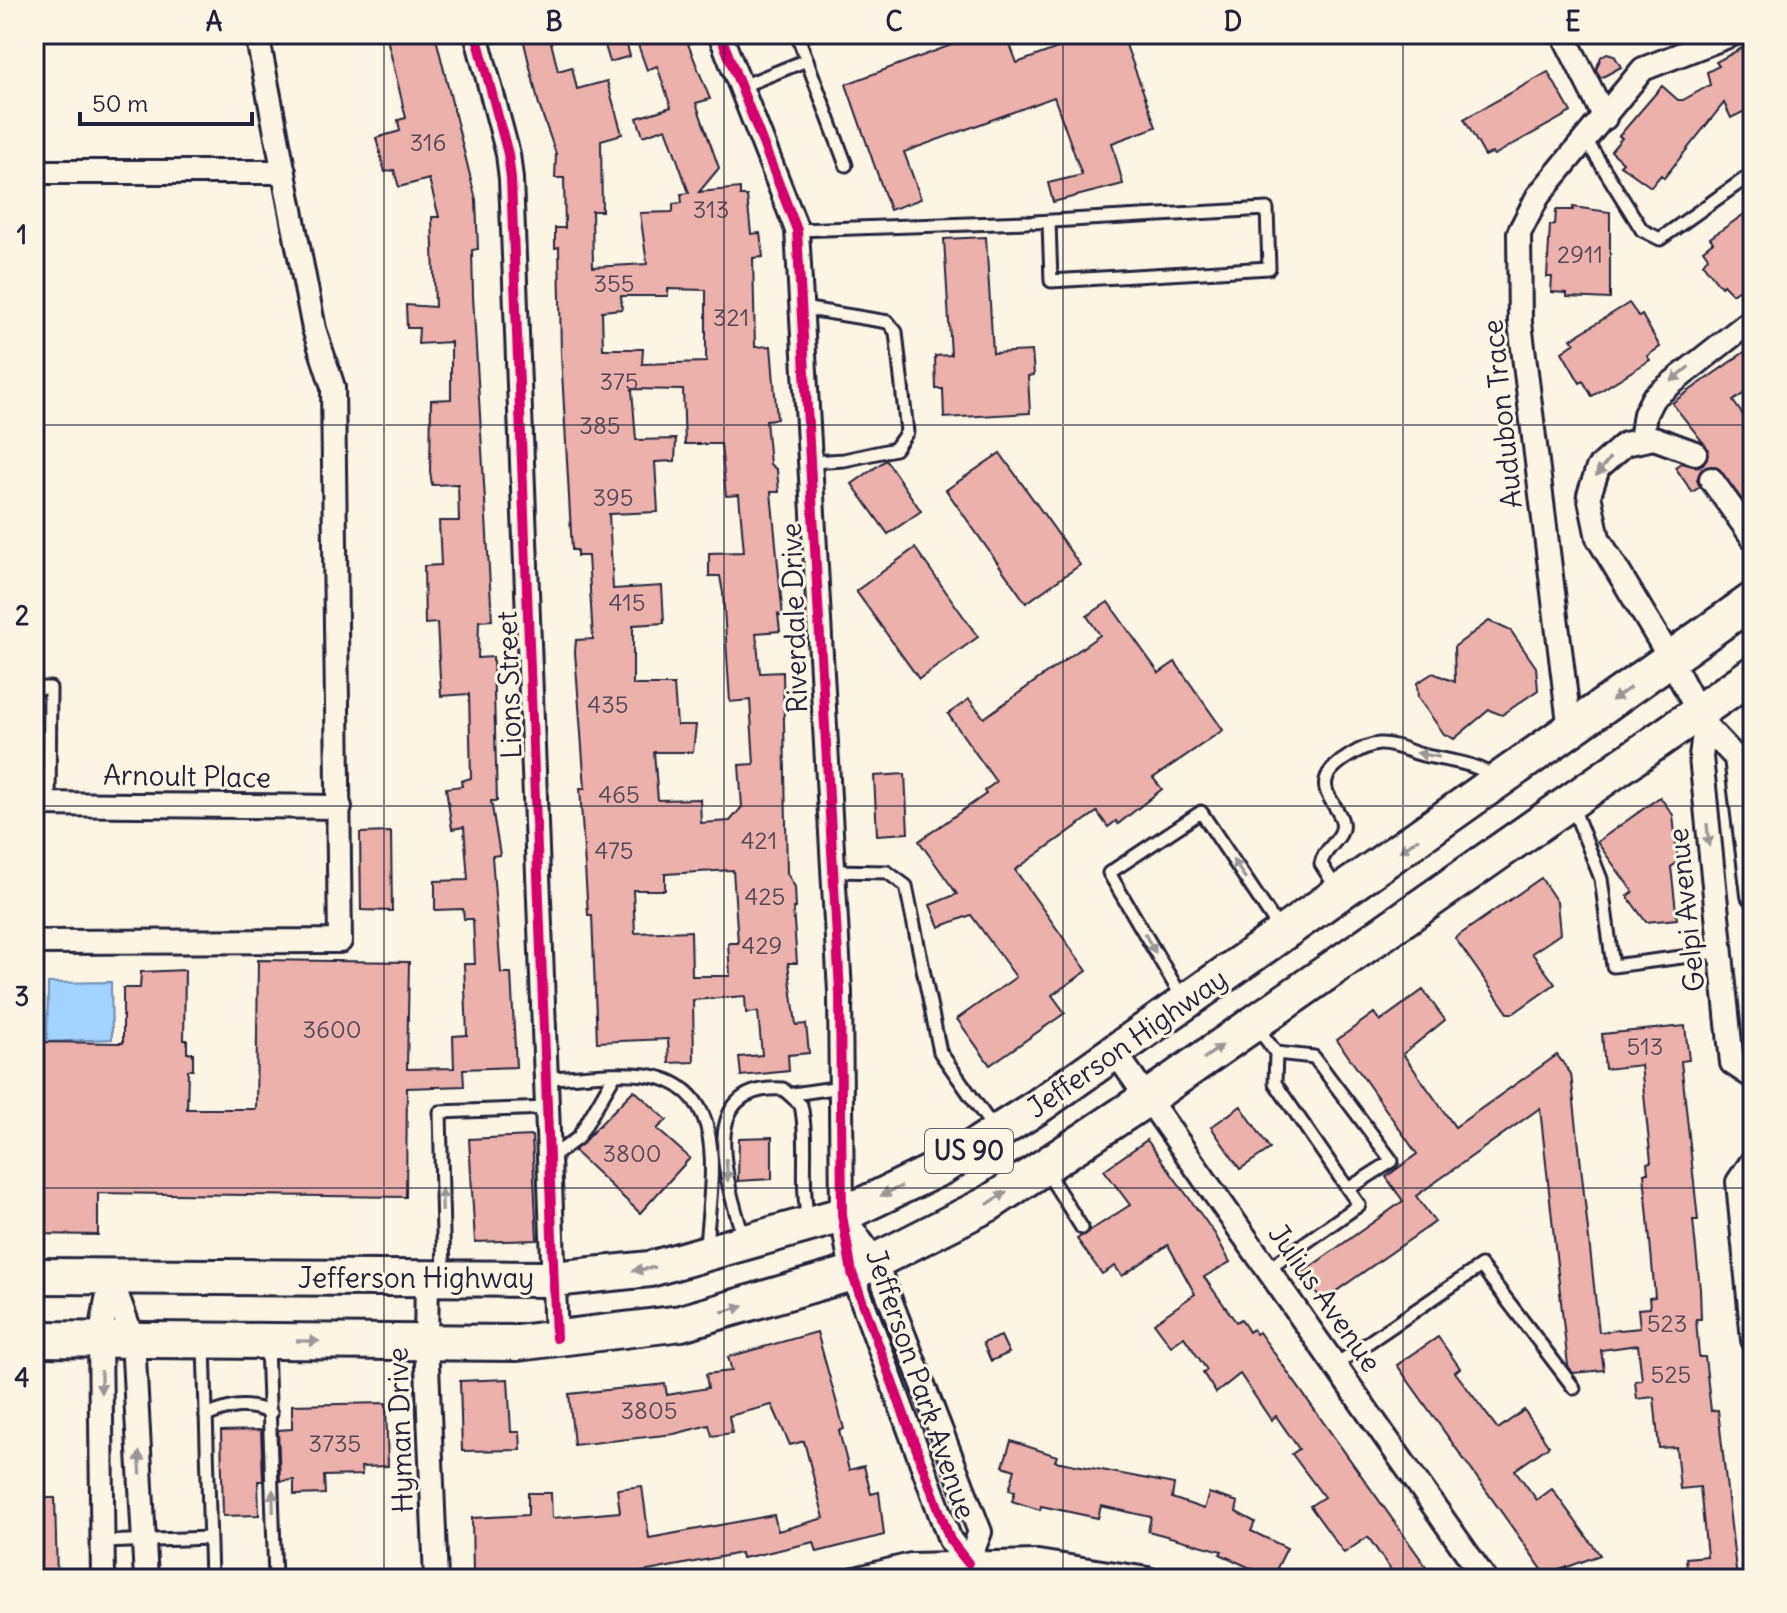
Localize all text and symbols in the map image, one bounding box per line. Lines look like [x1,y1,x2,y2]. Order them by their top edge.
text: A [206,5,223,38]
text: B [545,5,563,38]
text: C [885,5,903,38]
text: D [1224,5,1242,38]
text: E [1565,5,1581,38]
scale bar [80,76,252,126]
text: 50 m [92,88,148,118]
house number: 316 [410,127,446,157]
house number: 313 [693,194,729,224]
text: 1 [17,218,27,251]
house number: 2911 [1557,239,1603,269]
house number: 355 [593,268,635,298]
house number: 321 [713,302,749,332]
street label: Audubon Trace [1474,318,1530,510]
one-way arrow [1671,365,1691,382]
house number: 375 [599,366,639,396]
house number: 385 [579,410,621,440]
one-way arrow [1595,456,1611,478]
house number: 395 [592,482,634,512]
street label: Riverdale Drive [773,522,815,714]
house number: 415 [609,587,645,617]
text: 2 [15,599,29,632]
street label: Lions Street [488,611,530,759]
one-way arrow [1611,686,1632,701]
house number: 435 [587,689,629,719]
one-way arrow [1415,748,1440,760]
street label: Arnoult Place [103,757,271,795]
house number: 465 [598,779,640,809]
one-way arrow [1702,823,1715,848]
house number: 421 [741,825,777,855]
street label: Gelpi Avenue [1660,826,1712,994]
house number: 475 [594,835,634,865]
one-way arrow [1399,837,1420,852]
one-way arrow [1232,858,1247,879]
house number: 425 [745,881,785,911]
house number: 429 [742,930,782,960]
one-way arrow [1143,932,1157,954]
street label: Jefferson Highway [1020,960,1234,1126]
text: 3 [15,980,29,1013]
house number: 3600 [302,1014,362,1044]
house number: 513 [1627,1031,1663,1061]
one-way arrow [1202,1045,1223,1060]
road number: US 90 [925,1129,1013,1173]
house number: 3800 [602,1138,662,1168]
one-way arrow [721,1158,734,1183]
one-way arrow [880,1184,903,1198]
one-way arrow [435,1187,448,1212]
one-way arrow [987,1191,1008,1206]
street label: Julius Avenue [1261,1217,1389,1379]
street label: Jefferson Park Avenue [858,1244,984,1524]
street label: Jefferson Highway [298,1260,534,1296]
one-way arrow [631,1263,656,1276]
one-way arrow [721,1302,745,1315]
house number: 523 [1647,1308,1687,1338]
one-way arrow [296,1335,321,1347]
street label: Hyman Drive [379,1347,421,1513]
house number: 525 [1651,1359,1691,1389]
text: 4 [14,1361,30,1394]
one-way arrow [95,1370,107,1395]
house number: 3805 [620,1395,678,1425]
house number: 3735 [309,1428,361,1458]
one-way arrow [133,1450,146,1475]
one-way arrow [267,1488,279,1513]

